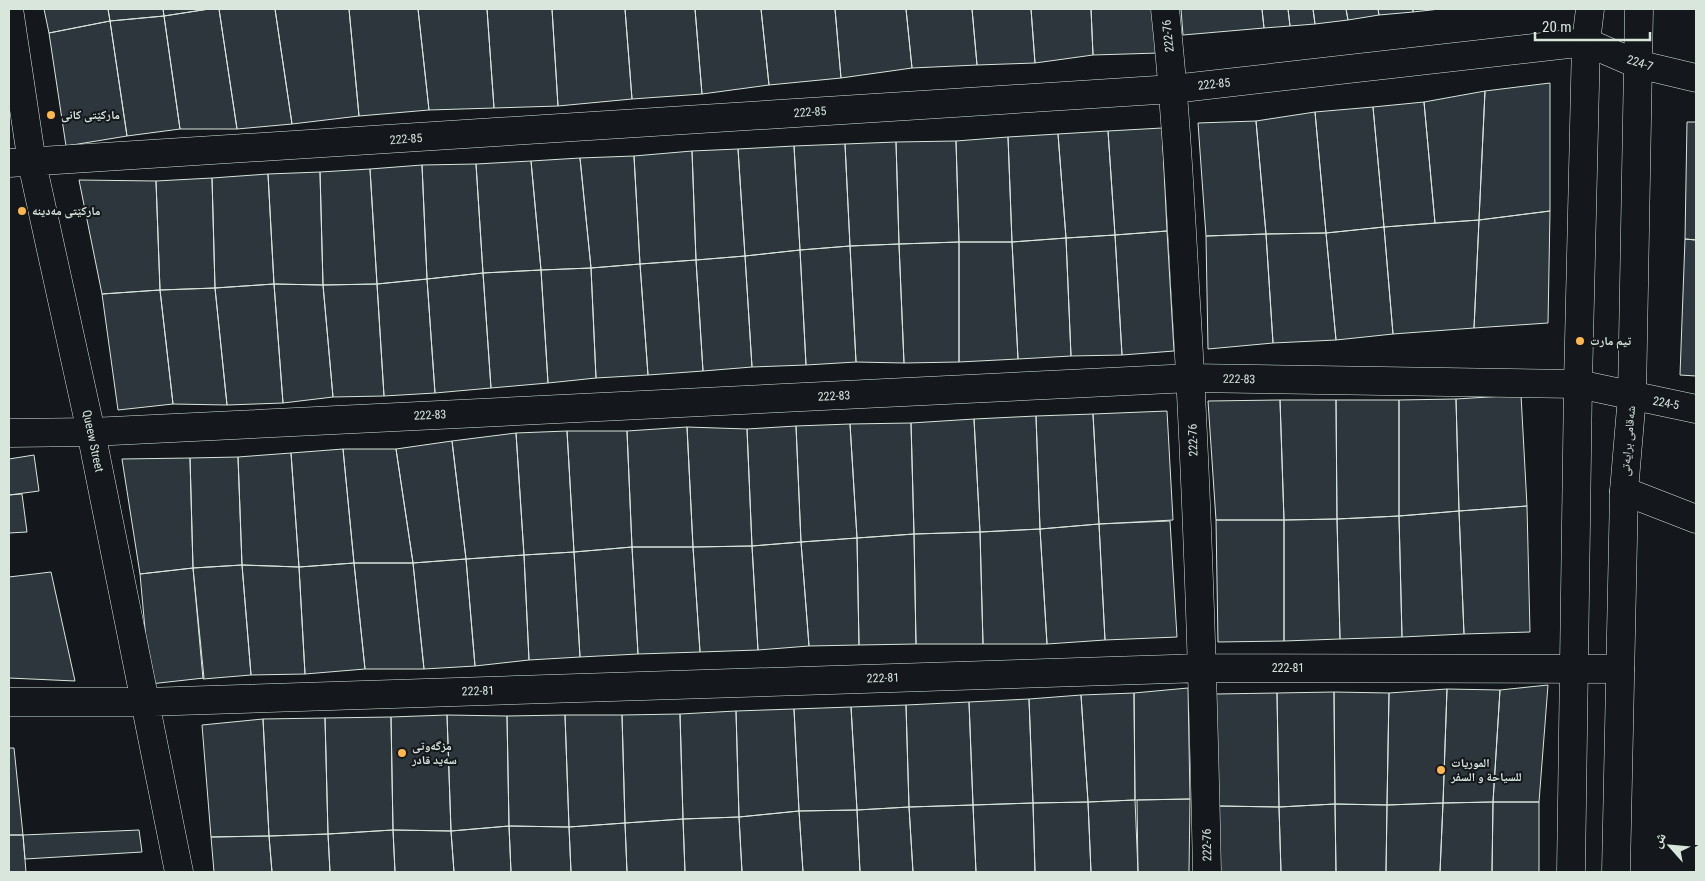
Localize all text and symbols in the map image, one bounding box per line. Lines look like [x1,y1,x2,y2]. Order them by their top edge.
scale bar [1535,10,1650,42]
text: 20 m [1542,18,1572,36]
street label: 222-76 [1159,19,1177,53]
street label: 224-7 [1625,52,1655,74]
street label: 222-85 [1197,75,1231,93]
street label: 222-85 [793,104,827,120]
place label: مارکێتی کانی [61,108,120,123]
marker: مارکێتی کانی [45,109,57,121]
street label: 222-85 [389,131,423,147]
place label: مارکێتی مەدینە [32,204,101,219]
marker: مارکێتی مەدینە [16,205,28,217]
place label: تيم مارت [1590,334,1632,349]
marker: تيم مارت [1574,335,1586,347]
street label: 222-83 [1223,372,1255,386]
street label: 222-83 [817,388,851,404]
street label: 224-5 [1652,394,1681,412]
street label: شەقامی برایەتی [1618,405,1638,477]
street label: 222-83 [413,407,447,423]
street label: Queew Street [80,409,106,474]
street label: 222-76 [1185,423,1201,457]
street label: 222-81 [1272,661,1304,675]
street label: 222-81 [866,670,900,686]
street label: 222-81 [461,683,495,699]
place label: مزگەوتی سەید قادر [411,739,457,767]
marker: مزگەوتی سەید قادر [396,747,408,759]
place label: الموريات للسياحة و السفر [1450,756,1522,784]
marker: الموريات للسياحة و السفر [1435,764,1447,776]
north arrow [1645,821,1695,871]
street label: 222-76 [1200,829,1214,861]
text: ش [1648,830,1670,851]

